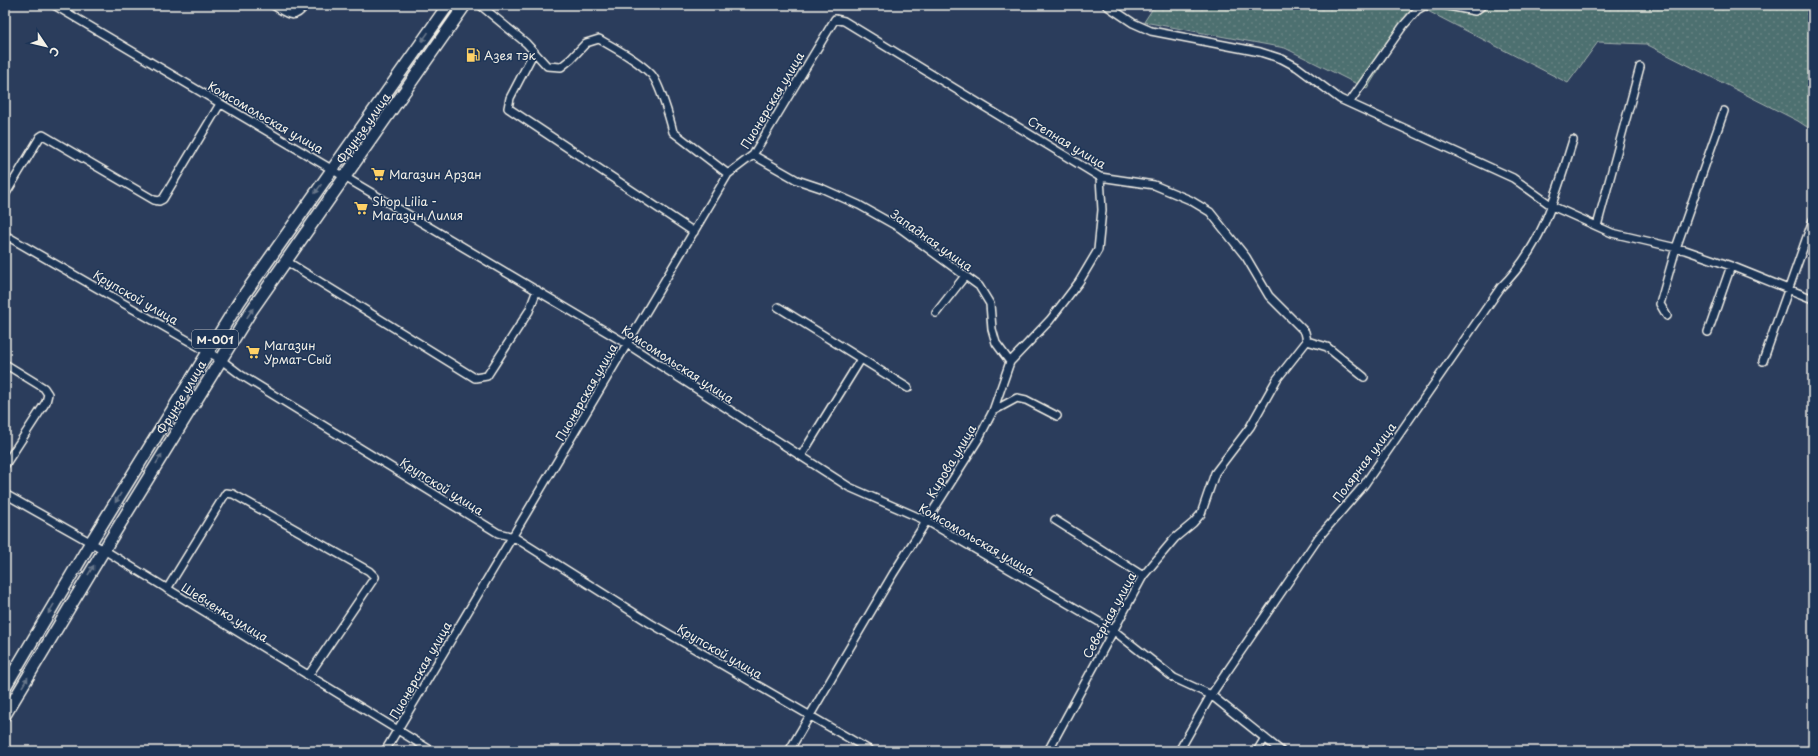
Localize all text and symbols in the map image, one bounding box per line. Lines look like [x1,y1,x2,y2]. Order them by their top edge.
north arrow [26,26,66,66]
one-way arrow [421,32,429,42]
text: С [45,44,64,60]
place label: Азея тэк [484,46,536,64]
fuel station icon: Азея тэк [465,47,481,63]
street label: Пионерская улица [736,48,808,152]
street label: Комсомольская улица [205,77,328,158]
street label: Фрунзе улица [332,88,395,167]
street label: Степная улица [1024,111,1110,173]
place label: Магазин Арзан [389,165,482,183]
supermarket icon: Магазин Арзан [370,166,386,182]
one-way arrow [314,184,322,194]
place label: Shop Lilia - Магазин Лилия [372,192,463,224]
supermarket icon: Shop Lilia - Магазин Лилия [353,200,369,216]
street label: Западная улица [887,205,977,275]
street label: Крупской улица [90,265,182,329]
one-way arrow [246,308,254,318]
street label: Комсомольская улица [618,321,738,407]
road number: M-001 [192,330,238,348]
place label: Магазин Урмат-Сый [264,336,332,368]
street label: Пионерская улица [551,339,622,444]
supermarket icon: Магазин Урмат-Сый [245,344,261,360]
street label: Фрунзе улица [152,356,210,437]
street label: Полярная улица [1328,418,1400,506]
street label: Кирова улица [922,420,980,501]
street label: Крупской улица [397,453,488,519]
one-way arrow [155,454,163,464]
one-way arrow [114,493,122,503]
street label: Комсомольская улица [916,499,1039,580]
one-way arrow [88,564,95,576]
street label: Северная улица [1078,568,1140,662]
street label: Шевченко улица [178,578,272,646]
one-way arrow [48,603,55,615]
street label: Пионерская улица [385,617,456,722]
street label: Крупской улица [674,619,766,683]
one-way arrow [21,677,29,687]

